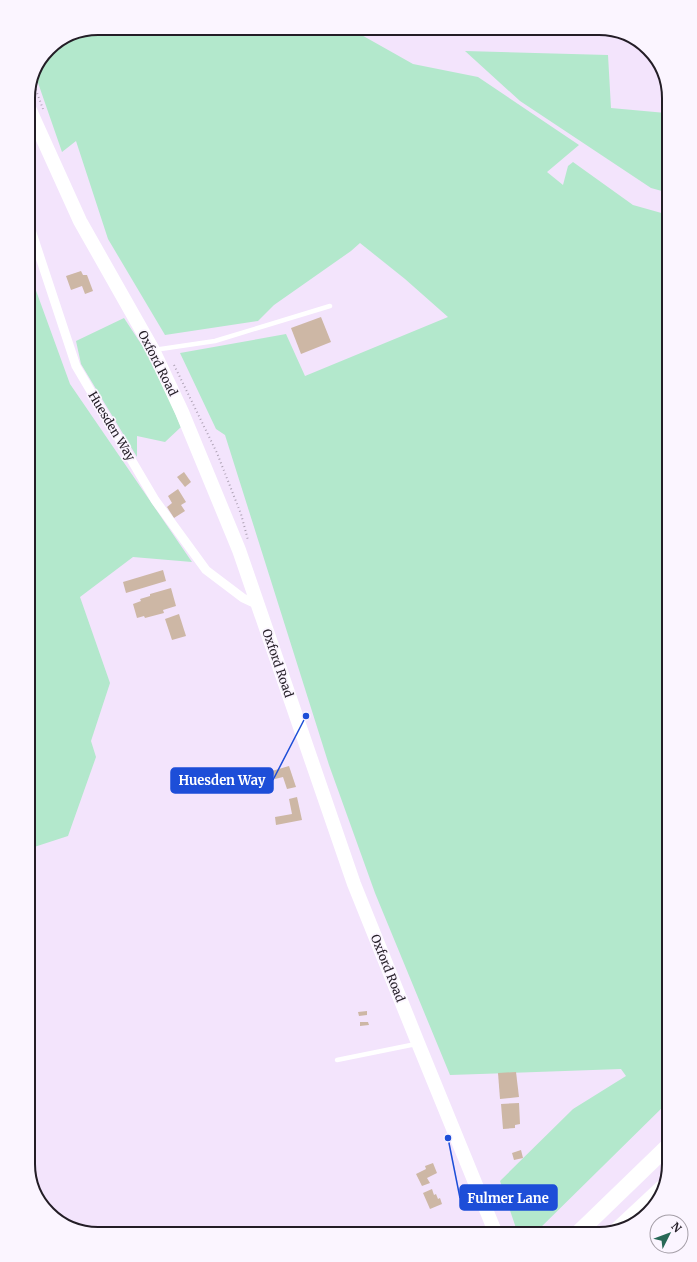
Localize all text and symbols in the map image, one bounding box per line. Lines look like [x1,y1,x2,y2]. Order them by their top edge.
street label: Oxford Road [135,328,181,398]
street label: Huesden Way [85,389,139,463]
street label: Oxford Road [259,627,297,699]
callout: Huesden Way [171,768,273,793]
text: Huesden Way [179,772,266,789]
street label: Oxford Road [368,932,408,1004]
callout: Fulmer Lane [460,1185,557,1210]
text: Fulmer Lane [467,1190,549,1207]
north arrow [649,1214,689,1254]
text: N [668,1219,685,1235]

